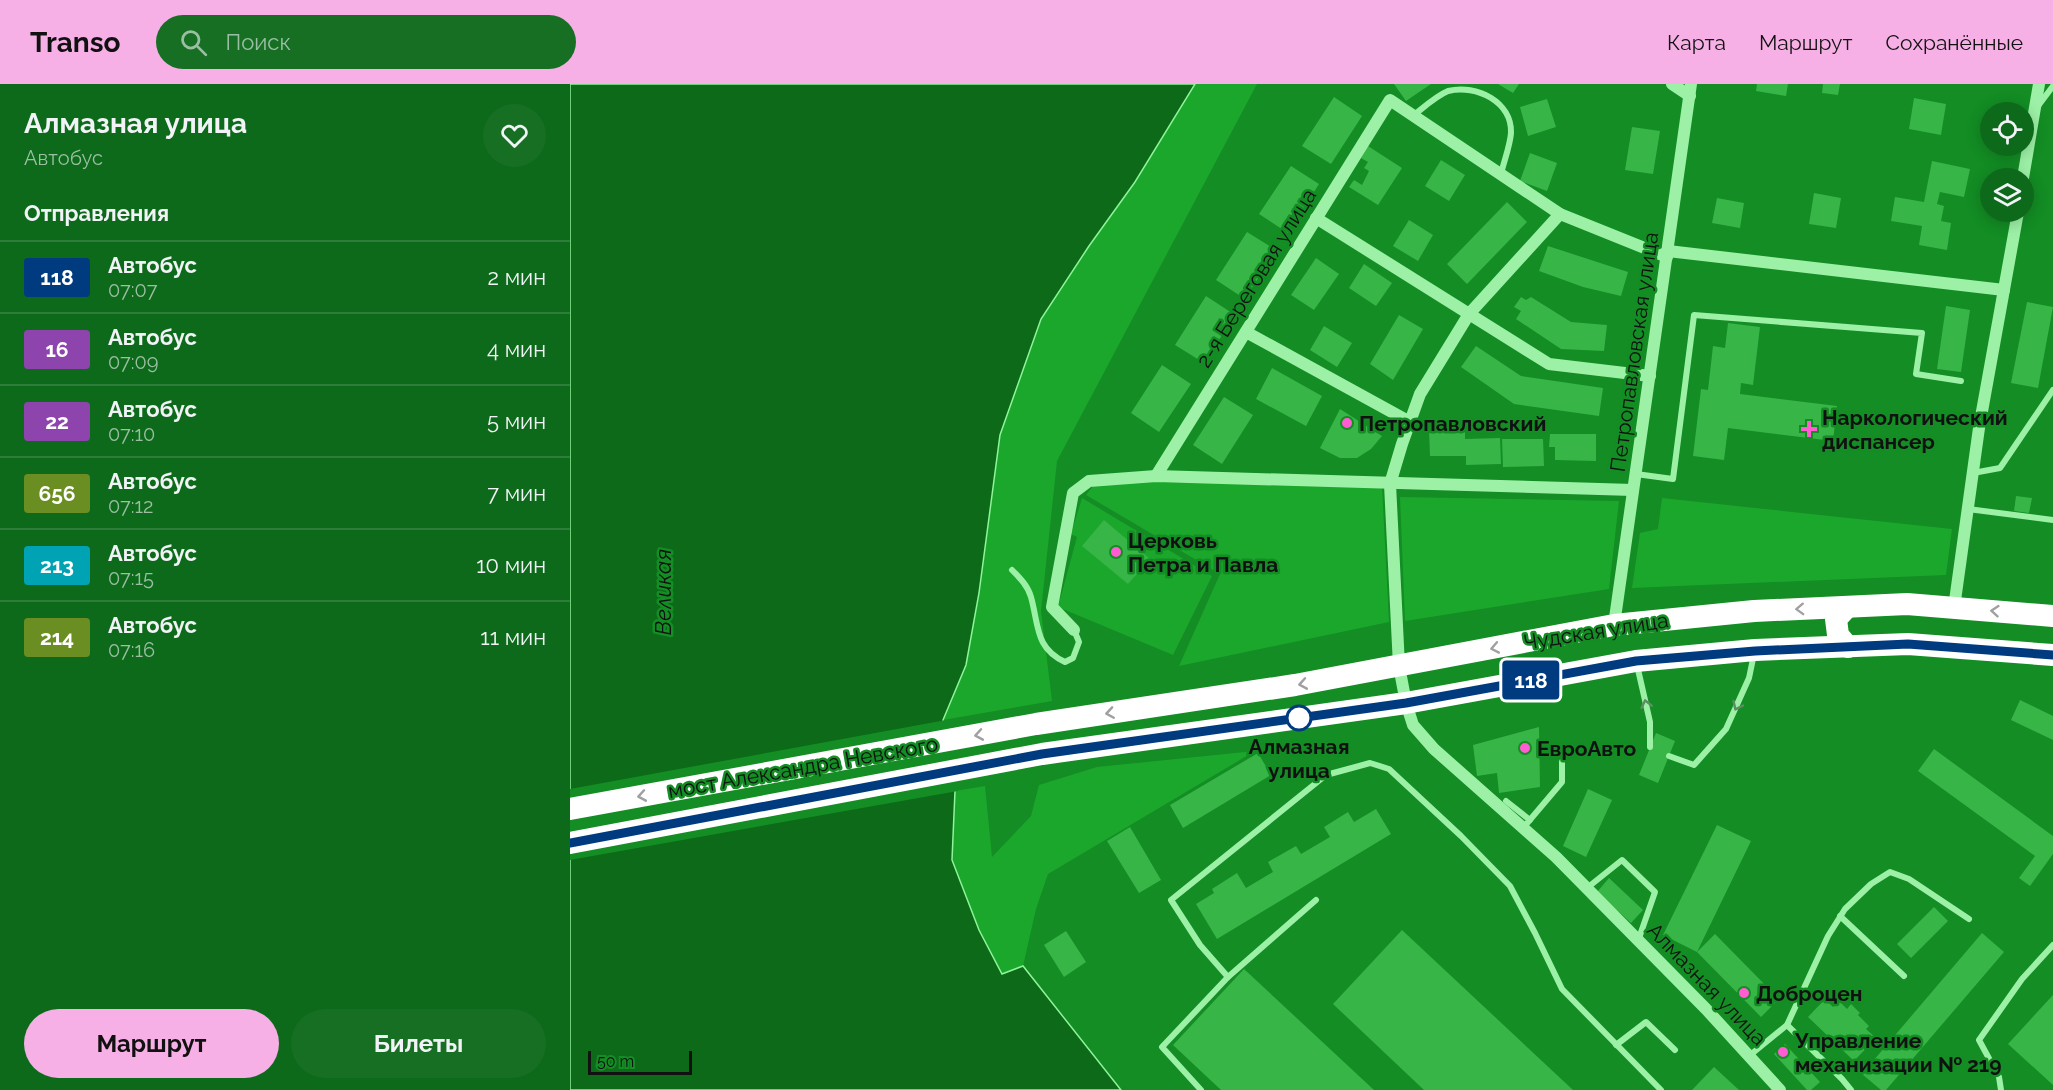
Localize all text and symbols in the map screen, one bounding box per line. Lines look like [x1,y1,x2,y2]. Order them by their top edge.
search box [156,15,576,69]
text: Transo [30,26,120,59]
icon: search [177,26,210,59]
text: Поиск [225,29,291,55]
text: Карта [1667,30,1726,55]
text: Маршрут [1759,30,1852,55]
text: Сохранённые [1885,30,2023,55]
map controls [1980,102,2034,222]
button: locate [1980,102,2034,156]
button: heart [483,104,546,167]
text: Алмазная улица [24,107,247,140]
text: Автобус [24,146,103,170]
button: layers [1980,168,2034,222]
street label: 2-я Береговая улица [1191,184,1321,372]
text: Отправления [24,200,169,226]
street label: Петропавловская улица [1605,230,1663,474]
text: Автобус [108,252,197,278]
text: 2 мин [488,264,546,290]
text: 118 [40,265,74,290]
text: 07:07 [108,278,157,302]
text: Автобус [108,324,197,350]
text: 4 мин [487,336,546,362]
text: 16 [45,337,69,362]
text: 07:09 [108,350,159,374]
text: Автобус [108,396,197,422]
place label: Наркологический диспансер [1822,405,2008,454]
text: 5 мин [487,408,546,434]
text: 22 [45,409,69,434]
place label: Петропавловский [1359,411,1546,436]
marker: Петропавловский [1340,416,1354,430]
marker: Наркологический диспансер [1800,420,1818,438]
text: 07:10 [108,422,155,446]
text: Автобус [108,468,197,494]
text: 7 мин [487,480,546,506]
text: 656 [38,481,76,506]
text: 07:12 [108,494,154,518]
place label: Церковь Петра и Павла [1128,528,1278,577]
text: Автобус [108,540,197,566]
marker: Церковь Петра и Павла [1109,545,1123,559]
water label: Великая [650,549,676,635]
text: 10 мин [476,552,546,578]
text: 213 [40,553,74,578]
text: 07:15 [108,566,154,590]
one-way arrow [1796,603,1805,616]
one-way arrow [1990,605,1999,618]
street label: Чудская улица [1522,607,1670,655]
text: Автобус [108,612,197,638]
text: 11 мин [480,624,546,650]
text: 214 [40,625,74,650]
text: 07:16 [108,638,155,662]
one-way arrow [1490,641,1500,654]
line badge: 118 [1496,660,1566,700]
text: 118 [1514,668,1548,693]
one-way arrow [1298,677,1308,690]
one-way arrow [1640,699,1653,709]
one-way arrow [1732,699,1744,710]
marker: Алмазная улица [1286,705,1312,731]
one-way arrow [1106,707,1115,719]
one-way arrow [974,728,984,741]
street label: мост Александра Невского [666,731,940,803]
place label: Алмазная улица [1249,734,1349,783]
place label: ЕвроАвто [1537,736,1637,761]
marker: ЕвроАвто [1518,741,1532,755]
one-way arrow [638,789,648,802]
street label: Алмазная улица [1642,918,1772,1050]
place label: Доброцен [1756,981,1863,1006]
marker: Доброцен [1737,986,1751,1000]
button: Маршрут [24,1009,279,1078]
button: Билеты [291,1009,546,1078]
place label: Управление механизации № 219 [1794,1028,2002,1077]
marker: Управление механизации № 219 [1776,1045,1790,1059]
scale bar [588,1048,692,1076]
text: 50 m [597,1052,634,1071]

